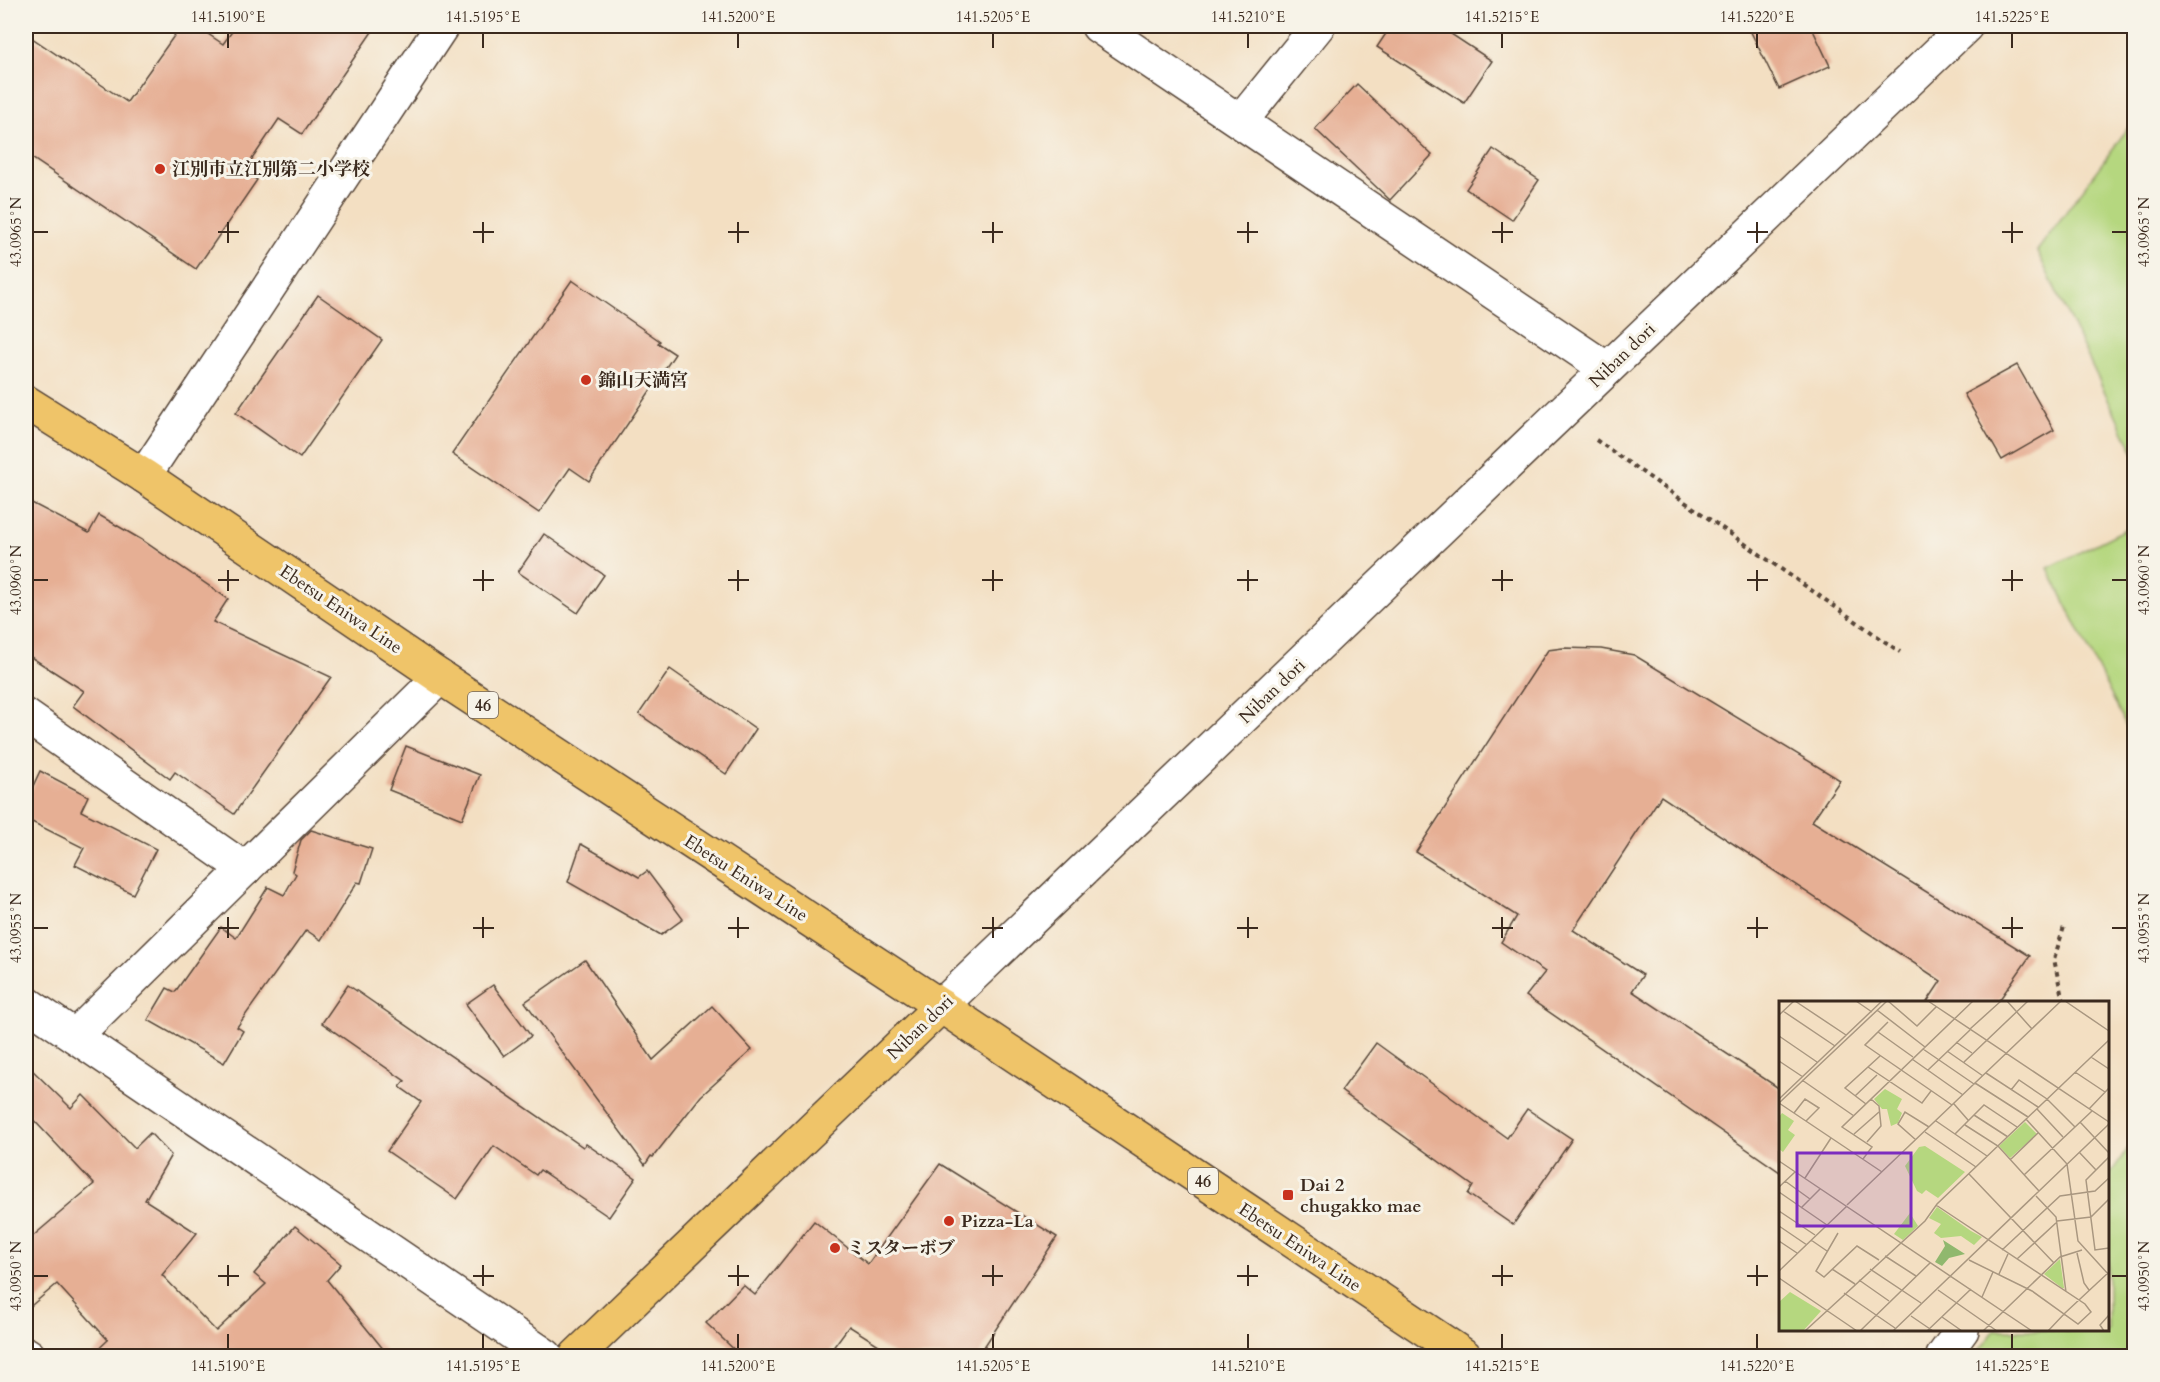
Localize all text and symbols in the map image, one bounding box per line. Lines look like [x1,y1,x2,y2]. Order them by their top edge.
text: 141.5190°E [191,7,265,27]
text: 141.5195°E [446,7,520,27]
text: 141.5200°E [701,7,775,27]
text: 141.5205°E [956,7,1030,27]
text: 141.5210°E [1211,7,1285,27]
text: 141.5215°E [1465,7,1539,27]
text: 141.5220°E [1720,7,1794,27]
text: 141.5225°E [1975,7,2049,27]
place label: 江別市立江別第二小学校 [172,157,370,182]
marker: 江別市立江別第二小学校 [153,162,167,176]
text: 43.0965°N [6,197,26,267]
text: 43.0965°N [2134,197,2154,267]
street label: Niban dori [1584,317,1661,393]
place label: 錦山天満宮 [598,368,688,393]
marker: 錦山天満宮 [579,373,593,387]
text: 43.0960°N [6,545,26,615]
text: 43.0960°N [2134,545,2154,615]
street label: Ebetsu Eniwa Line [274,559,407,660]
street label: Niban dori [1234,653,1311,729]
road number: 46 [468,692,498,718]
street label: Ebetsu Eniwa Line [679,829,813,928]
text: 43.0955°N [6,893,26,963]
text: 43.0955°N [2134,893,2154,963]
street label: Niban dori [882,989,959,1065]
inset map [1779,1001,2109,1331]
road number: 46 [1188,1168,1218,1194]
place label: Dai 2 chugakko mae [1300,1173,1421,1219]
marker: Dai 2 chugakko mae [1281,1188,1295,1202]
street label: Ebetsu Eniwa Line [1233,1197,1366,1298]
place label: Pizza-La [961,1209,1034,1234]
marker: Pizza-La [942,1214,956,1228]
place label: ミスターボブ [847,1236,955,1261]
text: 43.0950°N [6,1241,26,1311]
marker: ミスターボブ [828,1241,842,1255]
text: 43.0950°N [2134,1241,2154,1311]
text: 141.5190°E [191,1356,265,1376]
text: 141.5195°E [446,1356,520,1376]
text: 141.5200°E [701,1356,775,1376]
text: 141.5205°E [956,1356,1030,1376]
text: 141.5210°E [1211,1356,1285,1376]
text: 141.5215°E [1465,1356,1539,1376]
text: 141.5220°E [1720,1356,1794,1376]
text: 141.5225°E [1975,1356,2049,1376]

